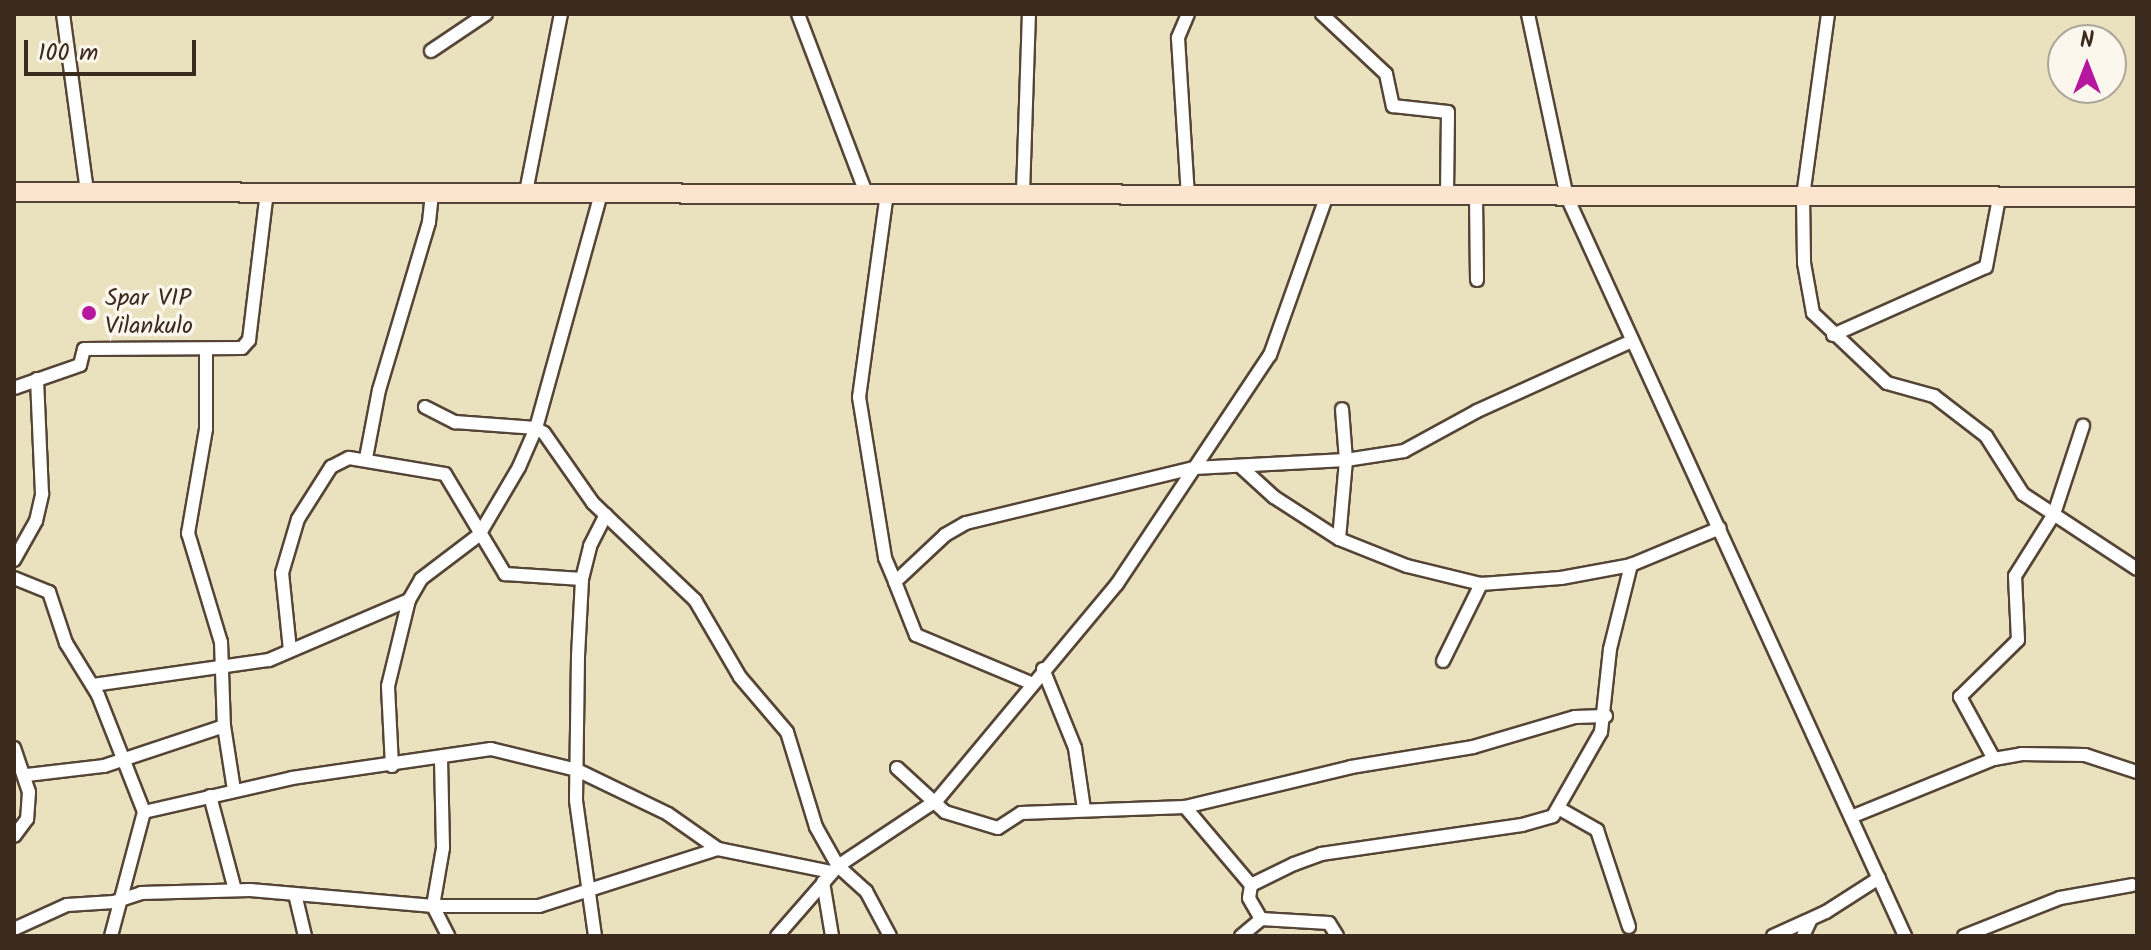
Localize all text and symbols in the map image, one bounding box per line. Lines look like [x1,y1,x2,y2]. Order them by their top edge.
scale bar [28,24,200,74]
north arrow [2047,24,2127,104]
text: N [2080,24,2094,59]
text: 100 m [38,34,98,73]
place label: Spar VIP Vilankulo [105,285,193,341]
marker: Spar VIP Vilankulo [80,304,98,322]

